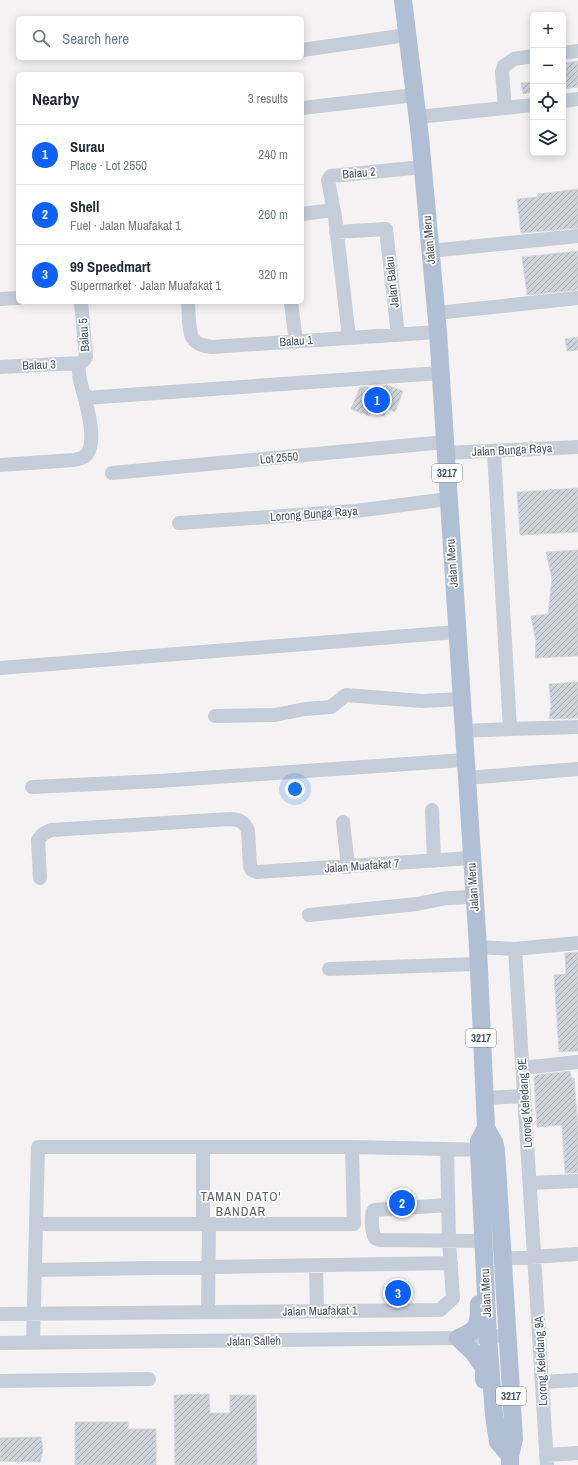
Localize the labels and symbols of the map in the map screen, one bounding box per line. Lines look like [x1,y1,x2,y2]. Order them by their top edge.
street label: Balau 2 [342,164,376,182]
street label: Jalan Meru [419,215,439,265]
street label: Jalan Balau [381,256,403,308]
street label: Balau 5 [75,317,93,352]
street label: Balau 1 [279,332,314,350]
street label: Balau 3 [22,356,56,374]
pin: 1 [364,385,390,415]
street label: Jalan Bunga Raya [471,440,553,460]
street label: Lot 2550 [259,448,299,468]
road number: 3217 [432,464,462,482]
street label: Lorong Bunga Raya [270,503,359,525]
street label: Jalan Meru [442,538,462,588]
your location [285,779,305,799]
street label: Jalan Muafakat 7 [324,855,400,877]
street label: Jalan Meru [463,862,483,912]
road number: 3217 [466,1029,496,1047]
street label: Lorong Keledang 9E [514,1058,536,1148]
district label: TAMAN DATO' BANDAR [200,1188,282,1220]
pin: 2 [389,1188,415,1218]
street label: Jalan Meru [477,1268,495,1318]
pin: 3 [385,1278,411,1308]
street label: Jalan Muafakat 1 [282,1302,358,1320]
street label: Lorong Keledang 9A [531,1315,551,1406]
street label: Jalan Salleh [227,1333,281,1349]
road number: 3217 [496,1387,526,1405]

